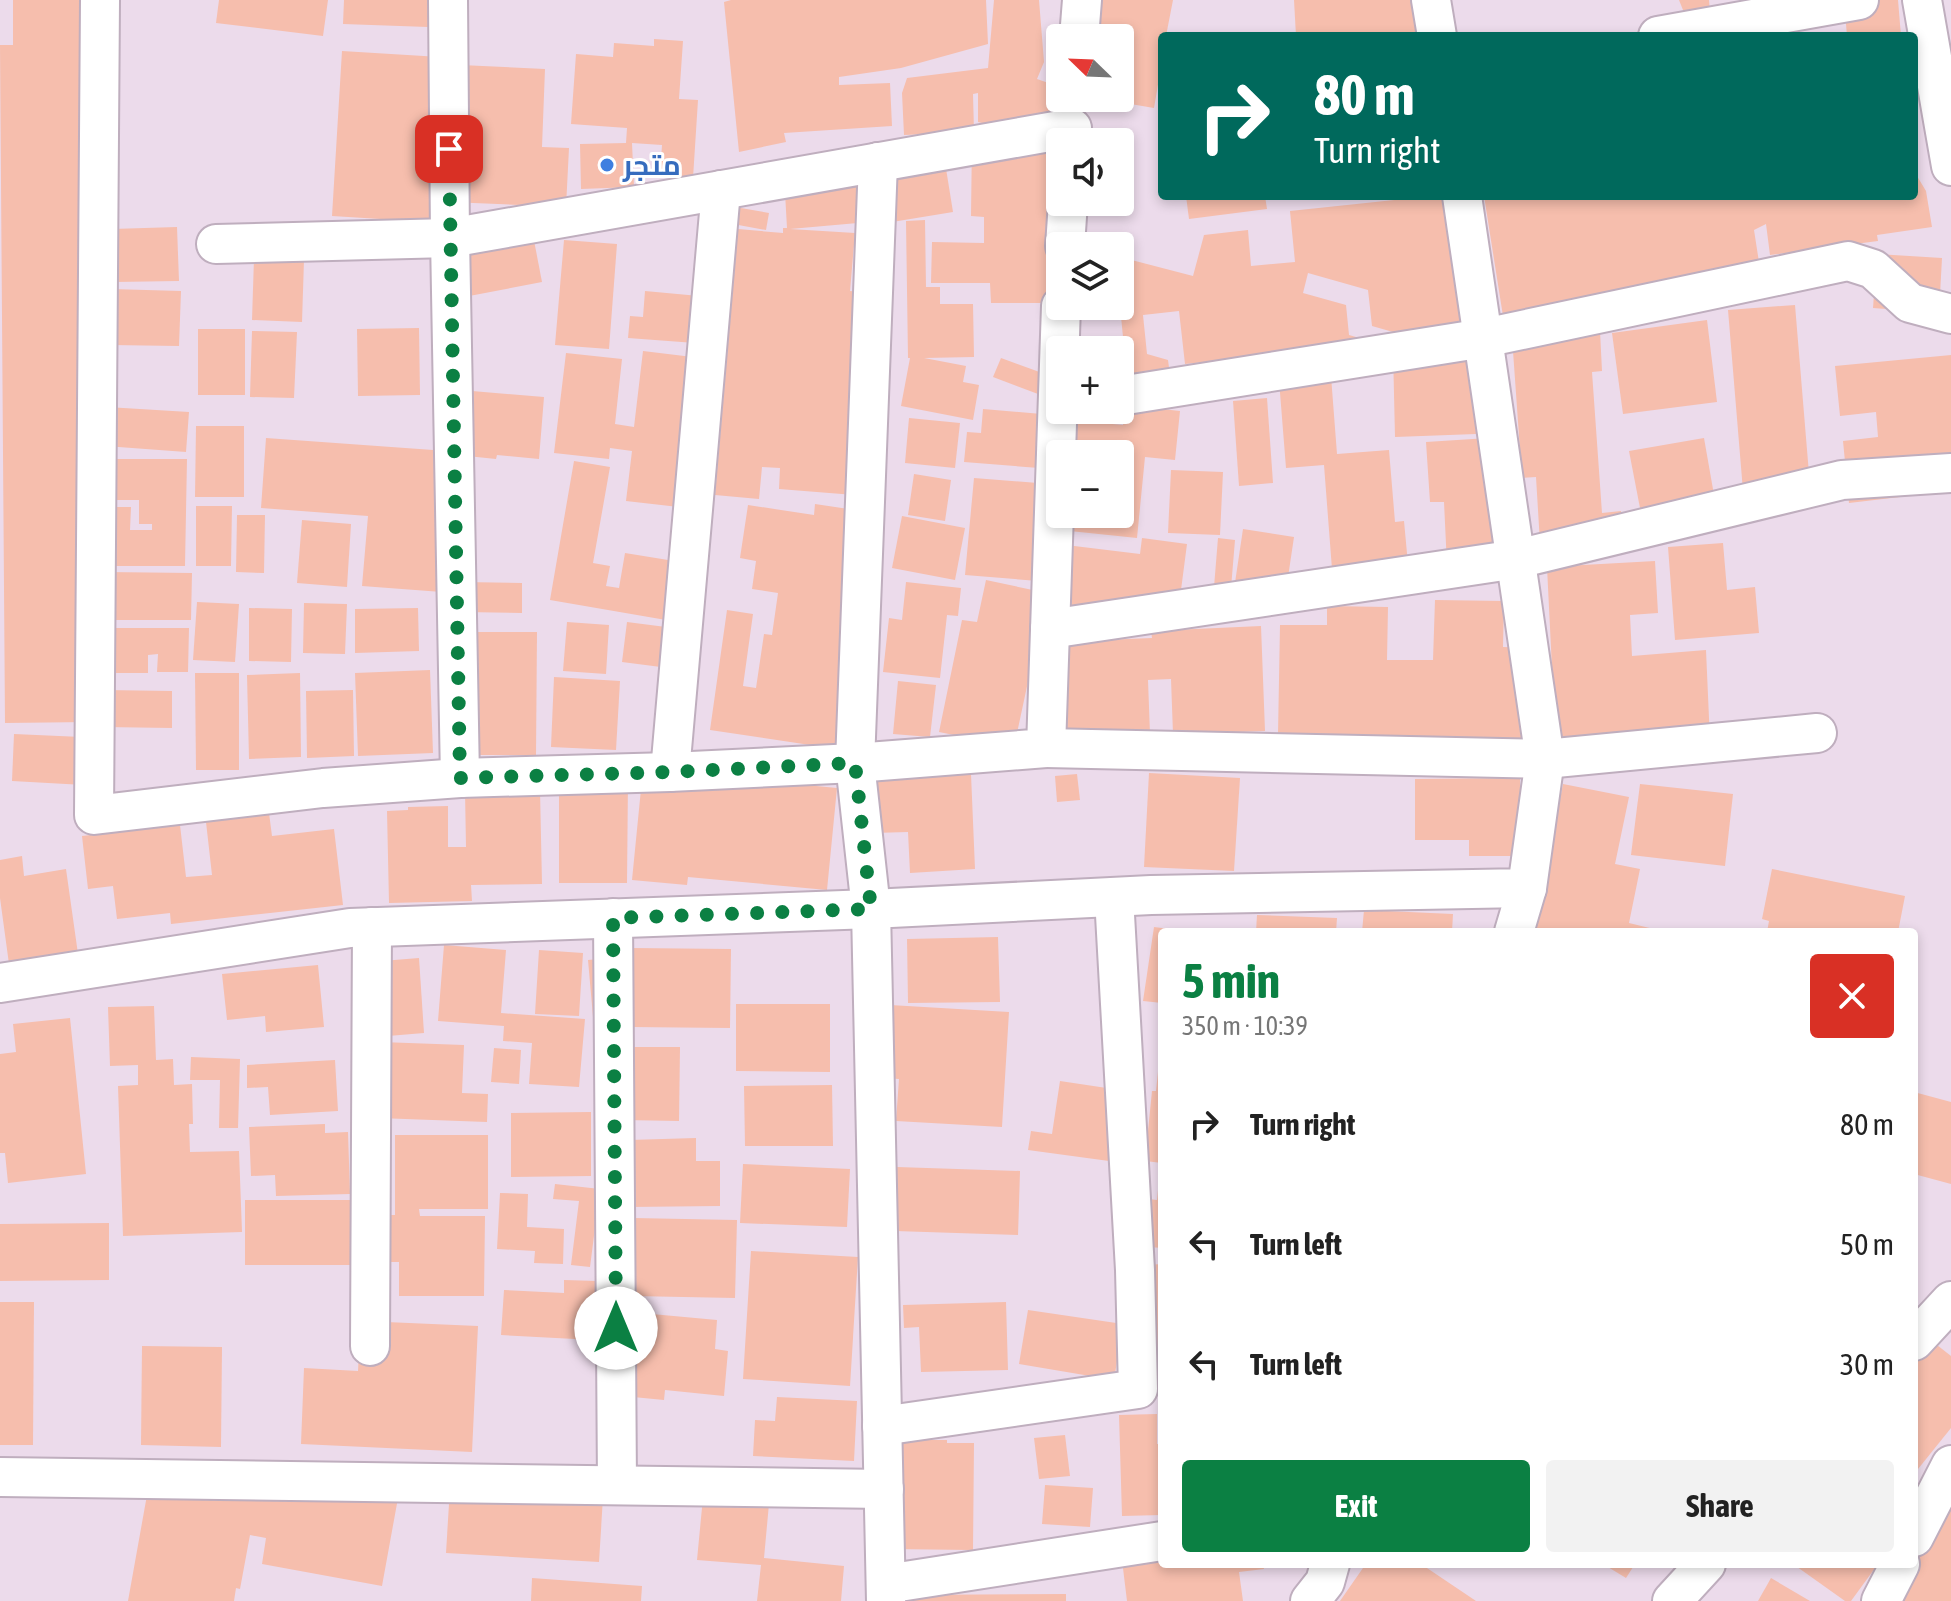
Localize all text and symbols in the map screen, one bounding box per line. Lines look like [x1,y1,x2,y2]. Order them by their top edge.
north arrow [1046,24,1134,112]
map controls [1046,24,1134,528]
text: 80 m [1314,63,1415,127]
icon: right [1182,64,1286,168]
pin [415,115,483,183]
icon: arrive [427,127,471,171]
button: sound [1046,128,1134,216]
text: Turn right [1314,129,1441,171]
place label: متجر [622,149,681,182]
marker: متجر [598,156,616,174]
button: layers [1046,232,1134,320]
button: + [1046,336,1134,424]
button: − [1046,440,1134,528]
text: 5 min [1182,953,1280,1008]
button: close [1810,954,1894,1038]
text: 350 m · 10:39 [1182,1011,1308,1041]
icon: right [1182,1102,1226,1146]
text: Turn right [1250,1107,1356,1141]
text: 80 m [1840,1107,1894,1141]
icon: left [1182,1222,1226,1266]
text: Turn left [1250,1227,1342,1261]
text: 50 m [1840,1227,1894,1261]
position arrow [574,1286,658,1370]
icon: left [1182,1342,1226,1386]
text: Turn left [1250,1347,1342,1381]
text: 30 m [1840,1347,1894,1381]
button: Exit [1182,1460,1530,1552]
button: Share [1546,1460,1894,1552]

